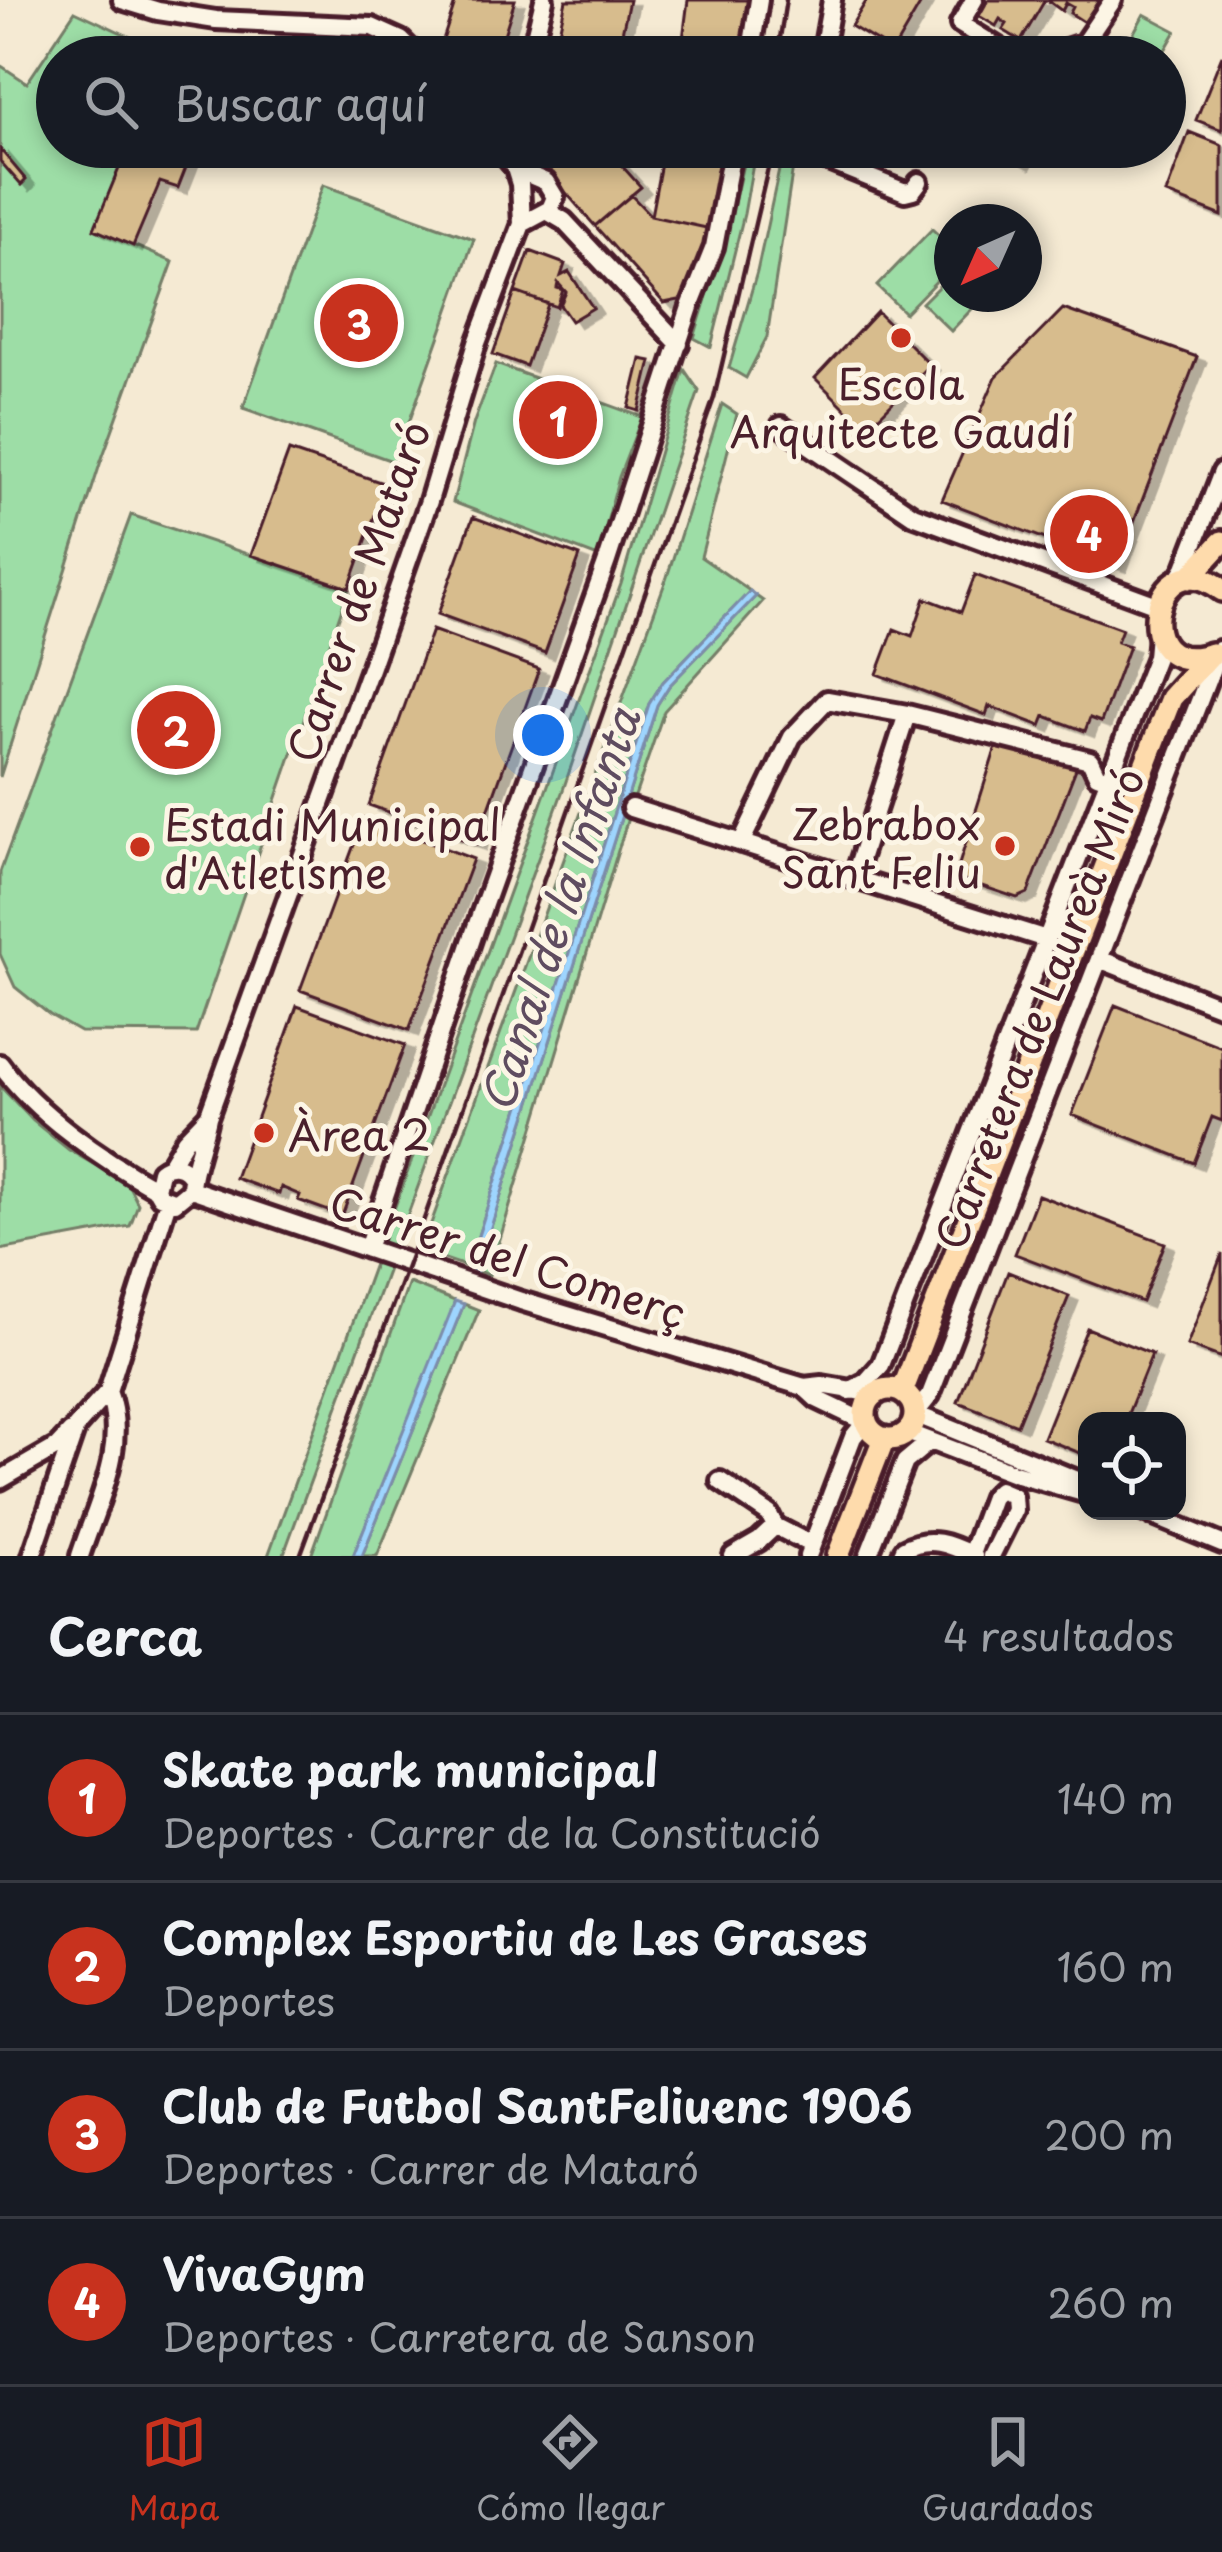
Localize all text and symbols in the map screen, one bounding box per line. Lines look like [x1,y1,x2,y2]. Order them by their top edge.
search box [36,36,1186,168]
text: Buscar aquí [174,68,427,136]
icon: search [78,69,144,135]
north arrow [934,204,1042,312]
pin: 3 [320,278,398,368]
marker: Escola Arquitecte Gaudí [888,325,914,351]
place label: Escola Arquitecte Gaudí [730,351,1072,462]
pin: 1 [519,375,597,465]
street label: Carrer de Mataró [269,412,445,770]
pin: 4 [1050,489,1128,579]
pin: 2 [137,685,215,775]
water label: Canal de la Infanta [461,697,656,1120]
your location [513,705,573,765]
street label: Carretera de Laureà Miró [917,758,1159,1258]
place label: Zebrabox Sant Feliu [781,791,981,902]
place label: Estadi Municipal d'Atletisme [164,792,501,903]
marker: Zebrabox Sant Feliu [992,833,1018,859]
marker: Estadi Municipal d'Atletisme [127,834,153,860]
place label: Àrea 2 [288,1102,431,1165]
marker: Àrea 2 [251,1120,277,1146]
street label: Carrer del Comerç [322,1169,694,1343]
map controls [1078,1412,1186,1520]
button: locate [1078,1412,1186,1520]
text: Cerca [48,1596,202,1673]
text: 4 resultados [943,1605,1174,1664]
text: Skate park municipal [162,1734,658,1802]
text: 1 [78,1768,96,1827]
text: 140 m [1057,1768,1174,1827]
text: Deportes · Carrer de la Constitució [162,1802,821,1861]
text: Complex Esportiu de Les Grases [162,1902,868,1970]
text: 2 [73,1936,101,1995]
text: 160 m [1057,1936,1174,1995]
text: Deportes [162,1970,335,2029]
text: Club de Futbol SantFeliuenc 1906 [162,2070,913,2138]
text: 3 [74,2104,100,2163]
text: 200 m [1044,2104,1174,2163]
text: Deportes · Carrer de Mataró [162,2138,699,2197]
text: VivaGym [162,2238,366,2306]
text: 4 [74,2272,100,2331]
text: 260 m [1047,2272,1174,2331]
text: Deportes · Carretera de Sanson [162,2306,756,2365]
tab: Mapa [128,2409,219,2531]
tab: Cómo llegar [476,2409,665,2531]
tab: Guardados [922,2409,1094,2531]

